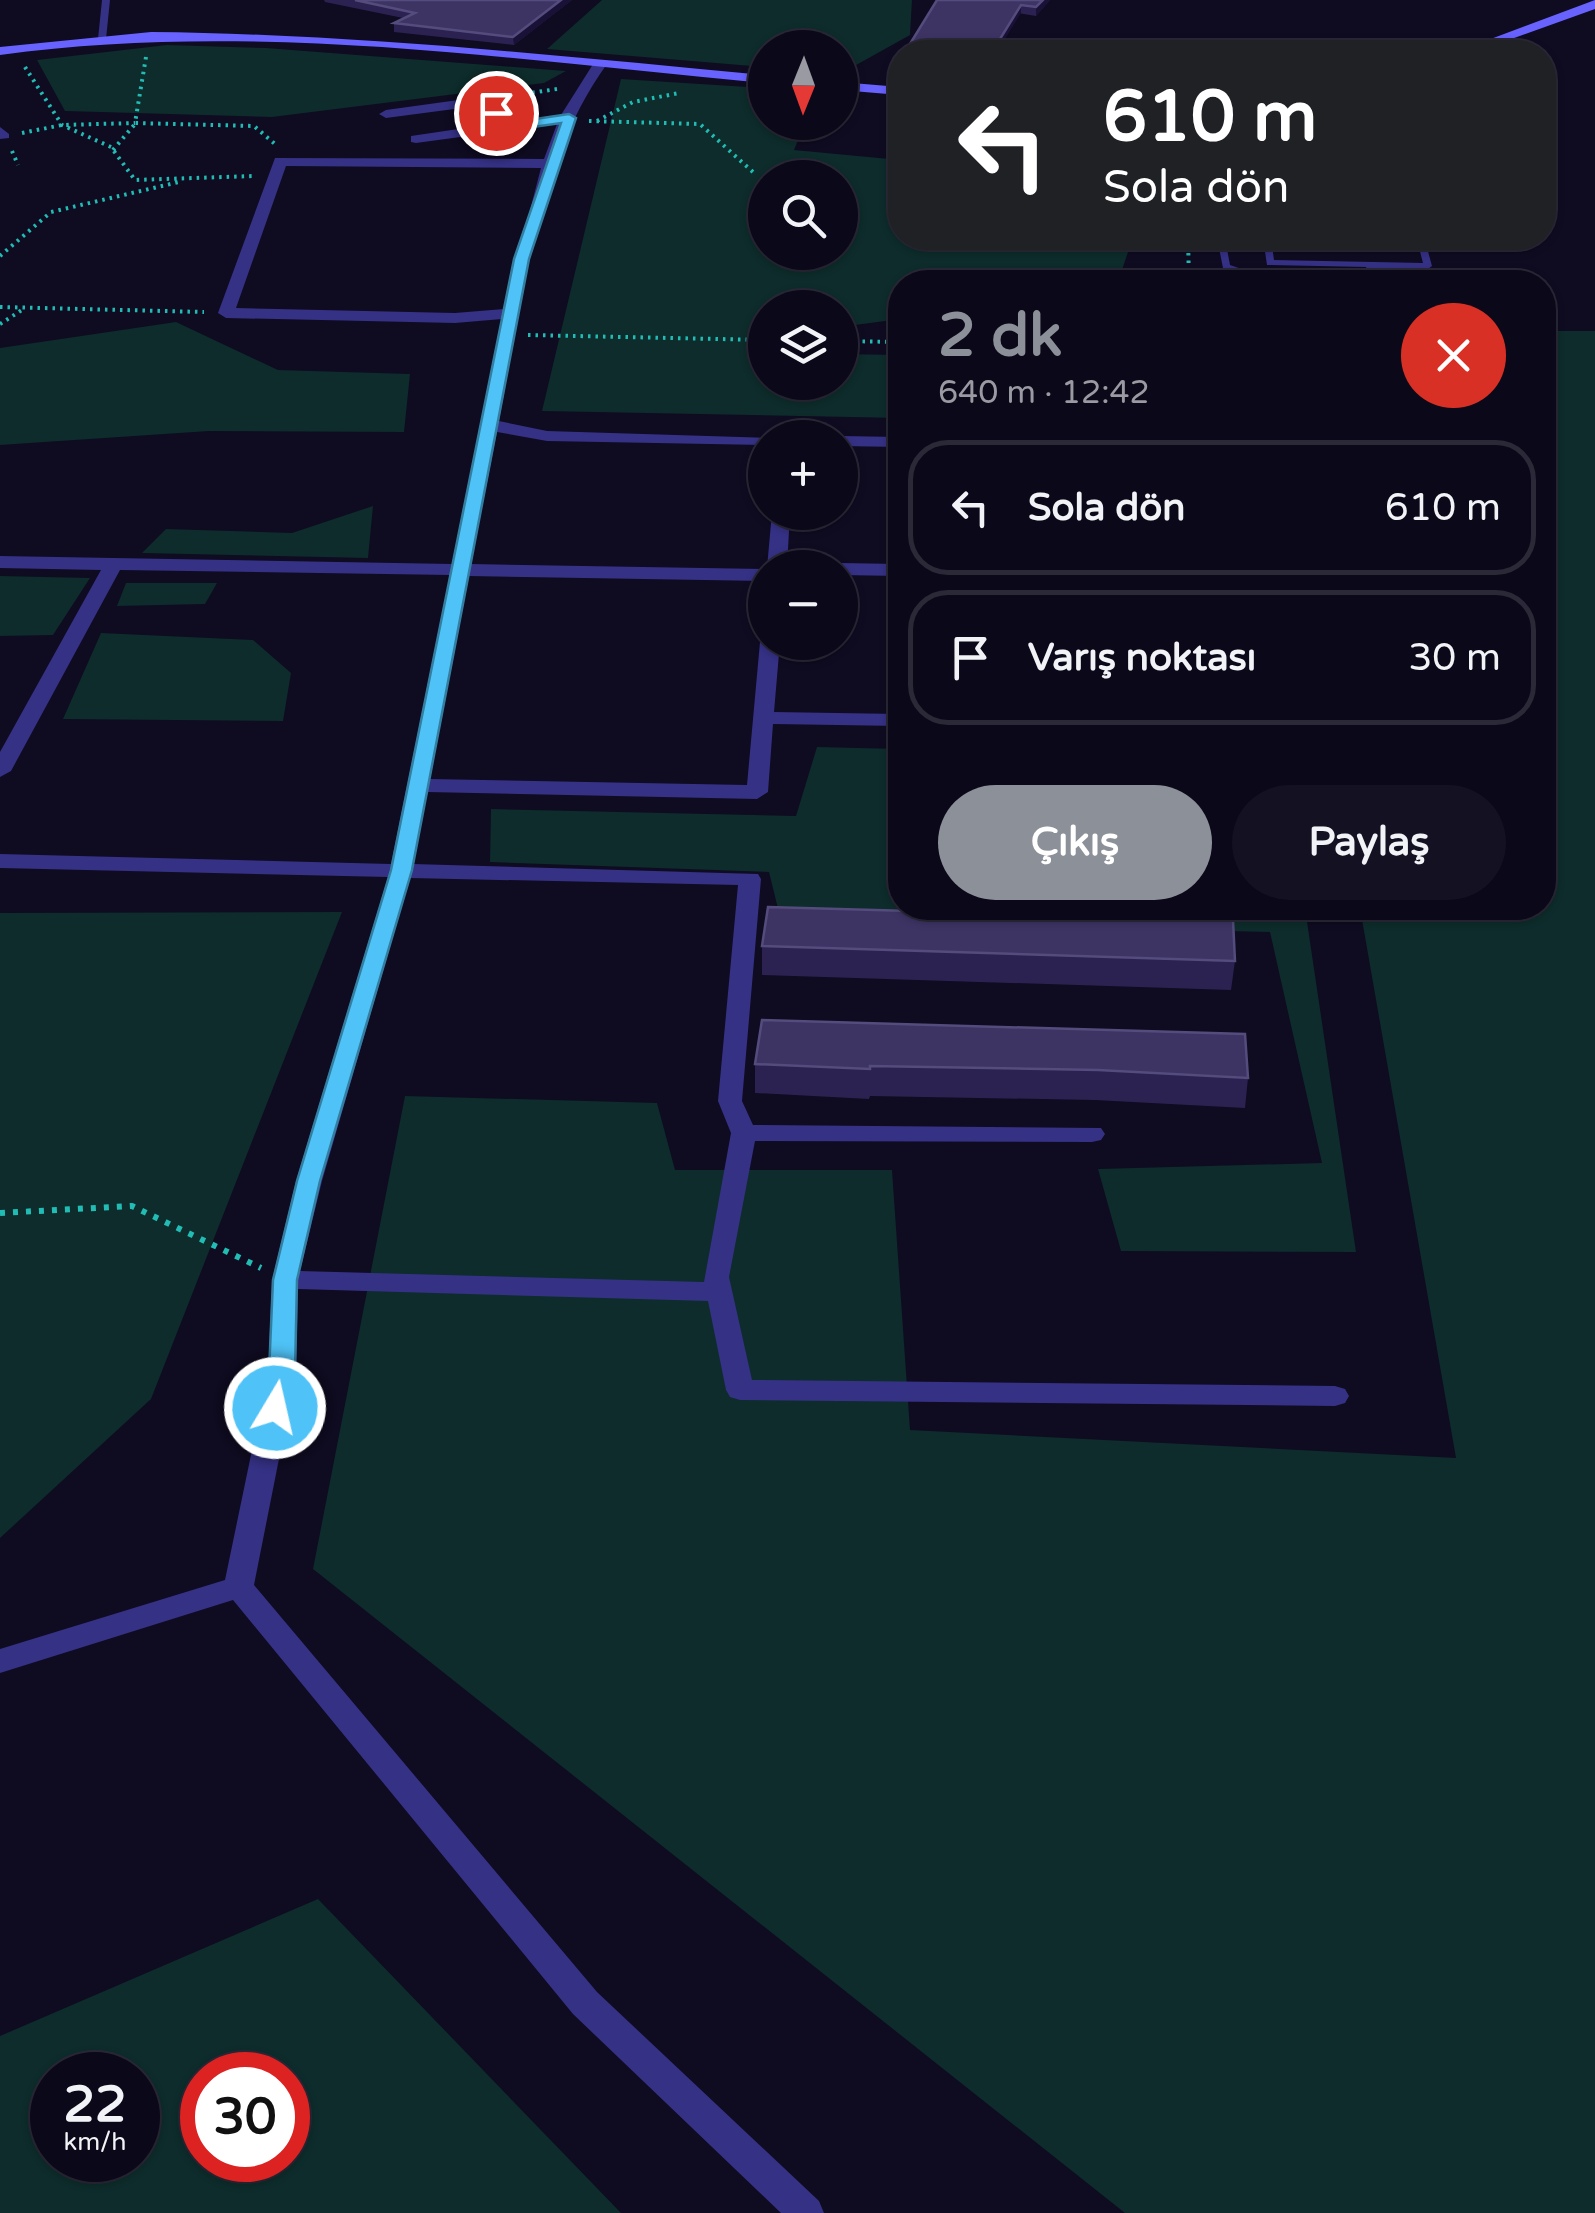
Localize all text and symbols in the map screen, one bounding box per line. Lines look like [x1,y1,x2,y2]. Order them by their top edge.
north arrow [748,30,858,140]
map controls [748,30,858,660]
pin [454,71,539,156]
text: 610 m [1103,76,1317,160]
icon: left [938,80,1068,210]
icon: arrive [469,86,524,141]
button: search [748,160,858,270]
text: Sola dön [1103,161,1289,215]
button: layers [748,290,858,400]
text: 2 dk [938,300,1062,372]
button: close [1401,303,1506,408]
text: 640 m · 12:42 [938,374,1150,412]
button: + [748,420,858,530]
icon: left [943,480,998,535]
text: Sola dön [1028,485,1185,531]
text: 610 m [1385,485,1501,531]
button: − [748,550,858,660]
icon: arrive [943,630,998,685]
text: Varış noktası [1028,635,1256,681]
text: 30 m [1409,635,1501,681]
button: Çıkış [938,785,1212,900]
button: Paylaş [1232,785,1506,900]
position arrow [223,1356,327,1460]
speed limit sign: 30 [180,2052,310,2182]
text: 22 [64,2075,126,2135]
text: km/h [64,2127,126,2157]

